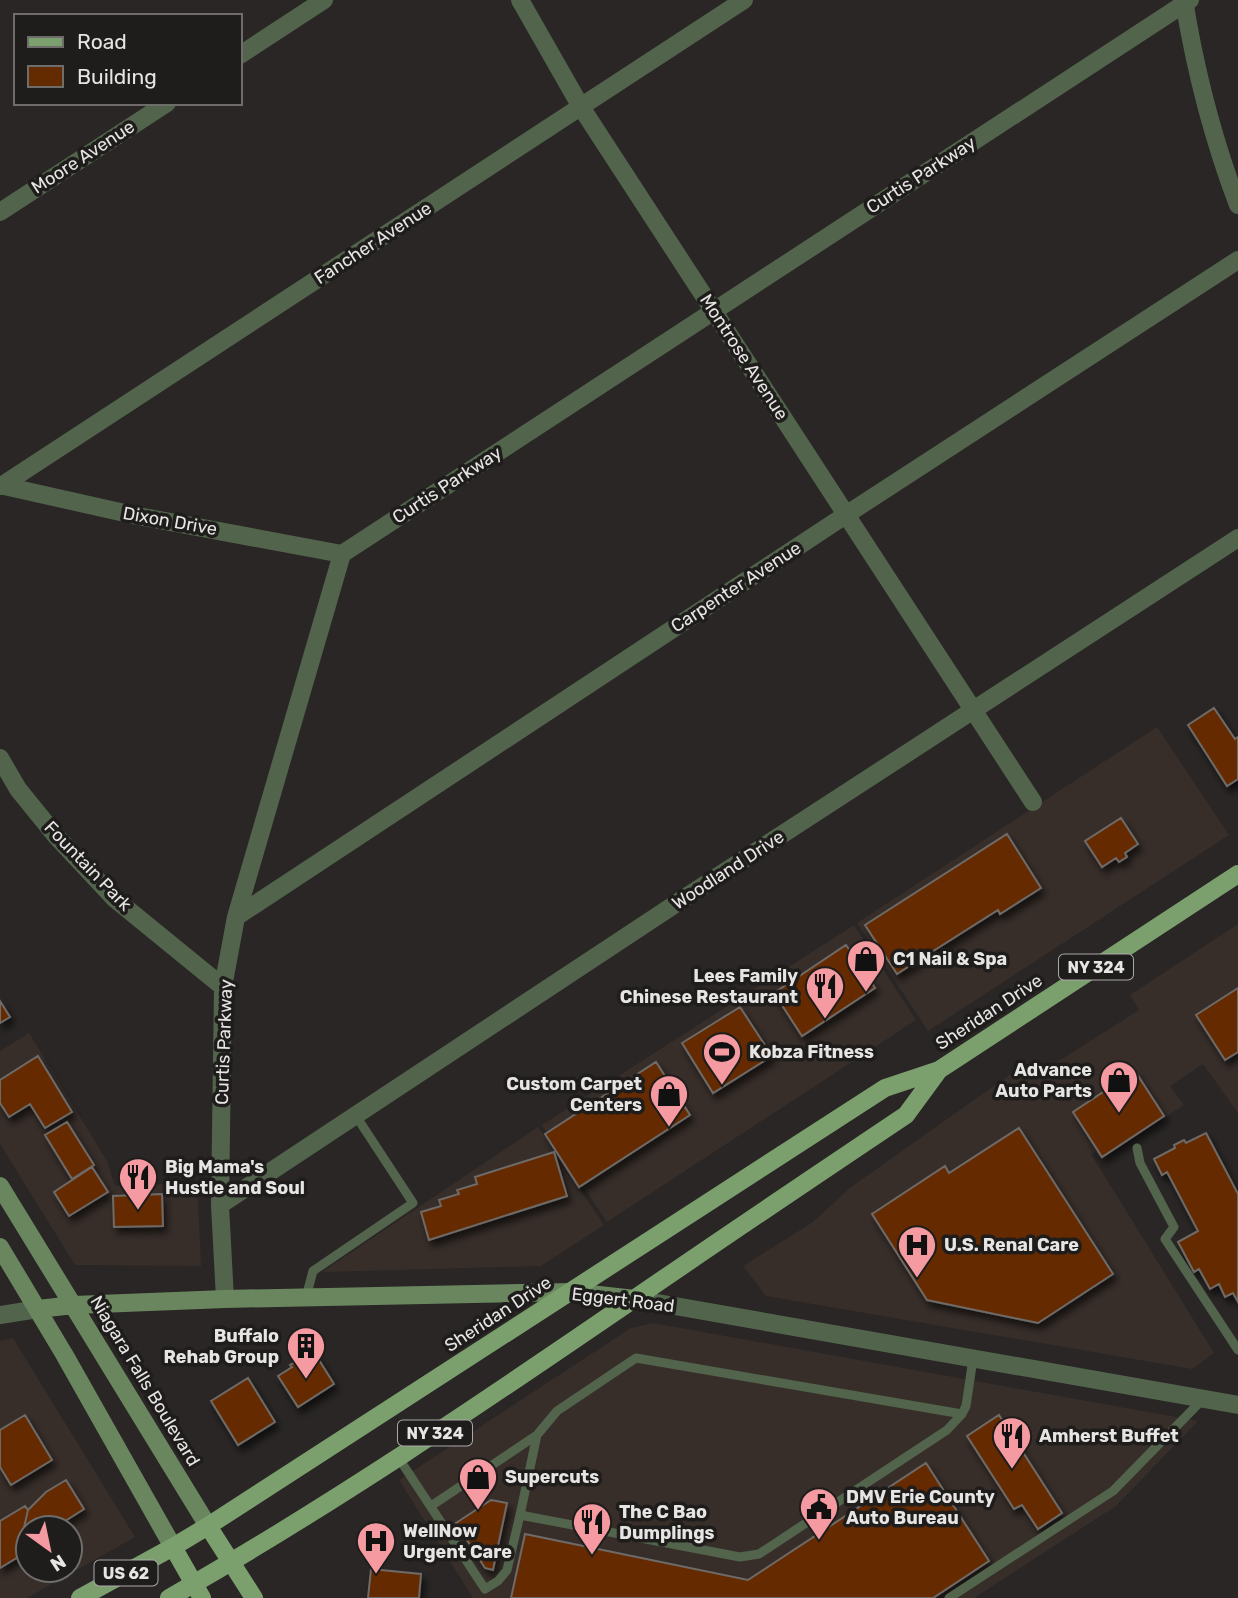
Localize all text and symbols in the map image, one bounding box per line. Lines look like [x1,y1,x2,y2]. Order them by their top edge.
legend [14,14,242,105]
text: Road [77,29,127,54]
text: Building [77,64,157,89]
street label: Moore Avenue [27,115,139,199]
street label: Curtis Parkway [862,131,980,219]
street label: Fancher Avenue [310,197,436,289]
street label: Montrose Avenue [695,290,793,424]
street label: Curtis Parkway [388,441,506,529]
street label: Dixon Drive [121,502,219,540]
street label: Carpenter Avenue [667,537,805,637]
street label: Fountain Park [40,817,137,916]
street label: Woodland Drive [668,826,788,914]
shop icon: C1 Nail & Spa [845,938,887,993]
place label: C1 Nail & Spa [893,948,1007,970]
road number: NY 324 [1059,954,1133,979]
place label: Lees Family Chinese Restaurant [620,965,798,1008]
restaurant icon: Lees Family Chinese Restaurant [804,965,846,1020]
street label: Sheridan Drive [932,969,1046,1055]
street label: Curtis Parkway [211,979,237,1105]
sports icon: Kobza Fitness [701,1031,743,1086]
place label: Kobza Fitness [749,1041,874,1063]
place label: Advance Auto Parts [995,1059,1092,1102]
shop icon: Advance Auto Parts [1098,1059,1140,1114]
place label: Custom Carpet Centers [506,1073,642,1116]
shop icon: Custom Carpet Centers [648,1073,690,1128]
restaurant icon: Big Mama's Hustle and Soul [117,1156,159,1211]
place label: Big Mama's Hustle and Soul [165,1156,305,1199]
hospital icon: U.S. Renal Care [896,1224,938,1279]
place label: U.S. Renal Care [944,1234,1079,1256]
street label: Sheridan Drive [441,1271,555,1357]
street label: Eggert Road [570,1283,676,1317]
street label: Niagara Falls Boulevard [85,1292,205,1470]
place label: Buffalo Rehab Group [164,1325,279,1368]
building icon: Buffalo Rehab Group [285,1325,327,1380]
restaurant icon: Amherst Buffet [991,1415,1033,1470]
road number: NY 324 [398,1420,472,1446]
place label: Amherst Buffet [1039,1425,1179,1447]
shop icon: Supercuts [457,1456,499,1511]
place label: Supercuts [505,1466,599,1488]
public building icon: DMV Erie County Auto Bureau [798,1486,840,1541]
place label: DMV Erie County Auto Bureau [846,1486,995,1529]
restaurant icon: The C Bao Dumplings [571,1501,613,1556]
place label: The C Bao Dumplings [619,1501,715,1544]
north arrow [14,1514,84,1584]
hospital icon: WellNow Urgent Care [355,1520,397,1575]
place label: WellNow Urgent Care [403,1520,512,1563]
text: N [46,1549,70,1576]
road number: US 62 [94,1560,158,1586]

